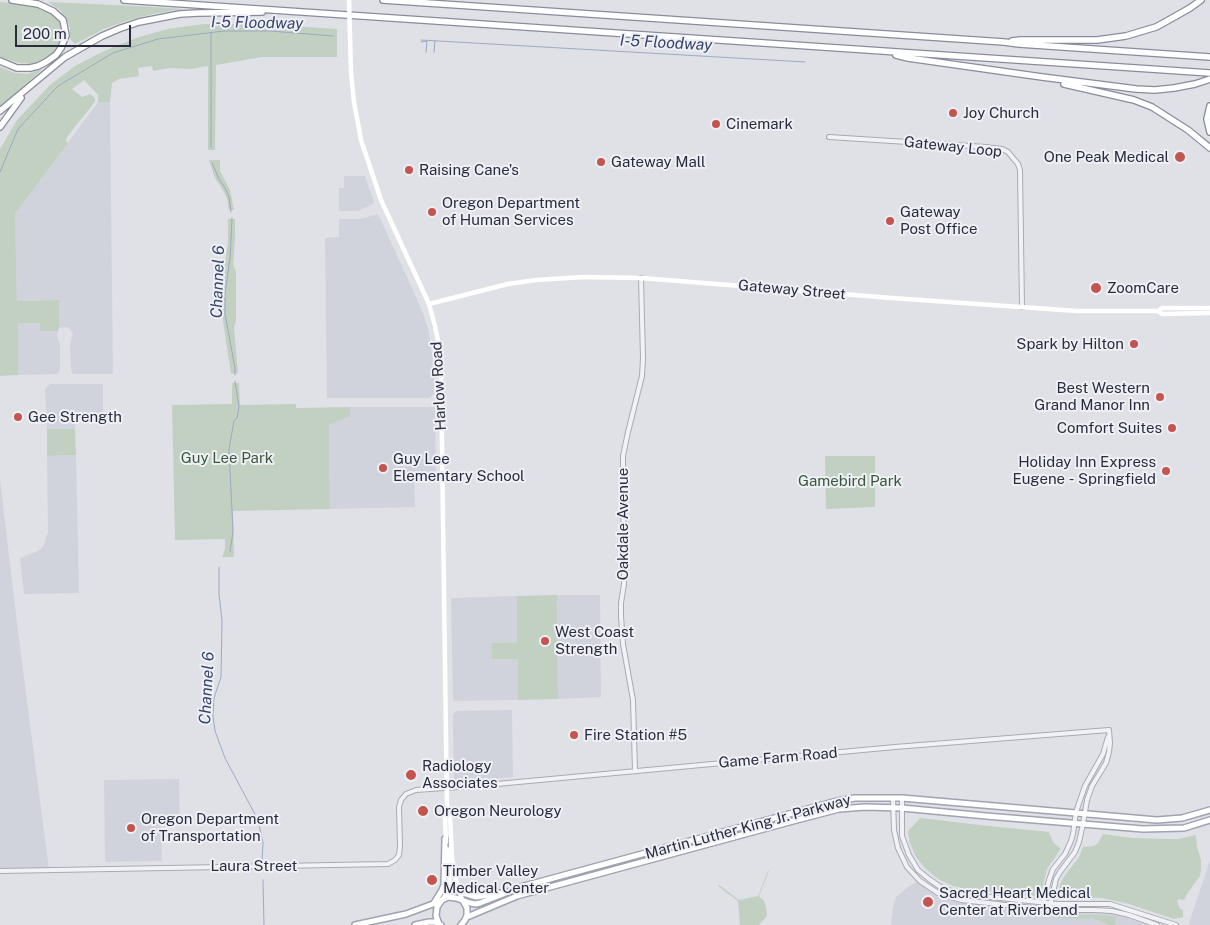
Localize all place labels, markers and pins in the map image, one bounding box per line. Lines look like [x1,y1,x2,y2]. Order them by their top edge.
place label: Joy Church [963,104,1039,122]
marker: Joy Church [947,107,959,119]
place label: Cinemark [726,115,793,133]
marker: Cinemark [710,118,722,130]
place label: One Peak Medical [1044,148,1169,166]
marker: One Peak Medical [1173,150,1187,164]
place label: Gateway Mall [611,153,706,171]
marker: Gateway Mall [595,156,607,168]
place label: Raising Cane's [419,161,519,179]
marker: Raising Cane's [403,164,415,176]
place label: Oregon Department of Human Services [442,194,580,229]
place label: Gateway Post Office [900,203,977,238]
marker: Oregon Department of Human Services [426,206,438,218]
marker: Gateway Post Office [884,215,896,227]
place label: ZoomCare [1107,279,1179,297]
marker: ZoomCare [1089,281,1103,295]
place label: Spark by Hilton [1016,335,1124,353]
marker: Spark by Hilton [1128,338,1140,350]
place label: Best Western Grand Manor Inn [1034,379,1150,414]
marker: Best Western Grand Manor Inn [1154,391,1166,403]
place label: Gee Strength [28,408,122,426]
marker: Gee Strength [12,411,24,423]
place label: Comfort Suites [1057,419,1162,437]
marker: Comfort Suites [1166,422,1178,434]
place label: Guy Lee Elementary School [393,450,525,485]
place label: Holiday Inn Express Eugene - Springfield [1012,453,1156,488]
marker: Guy Lee Elementary School [377,462,389,474]
marker: Holiday Inn Express Eugene - Springfield [1160,465,1172,477]
place label: West Coast Strength [555,623,634,658]
marker: West Coast Strength [539,635,551,647]
place label: Fire Station #5 [584,726,687,744]
marker: Fire Station #5 [568,729,580,741]
place label: Radiology Associates [422,757,497,792]
marker: Radiology Associates [404,768,418,782]
place label: Oregon Neurology [434,802,562,820]
marker: Oregon Neurology [416,804,430,818]
place label: Oregon Department of Transportation [141,810,279,845]
marker: Oregon Department of Transportation [125,822,137,834]
place label: Timber Valley Medical Center [443,862,549,897]
marker: Timber Valley Medical Center [425,873,439,887]
place label: Sacred Heart Medical Center at Riverbend [939,884,1091,919]
marker: Sacred Heart Medical Center at Riverbend [921,895,935,909]

